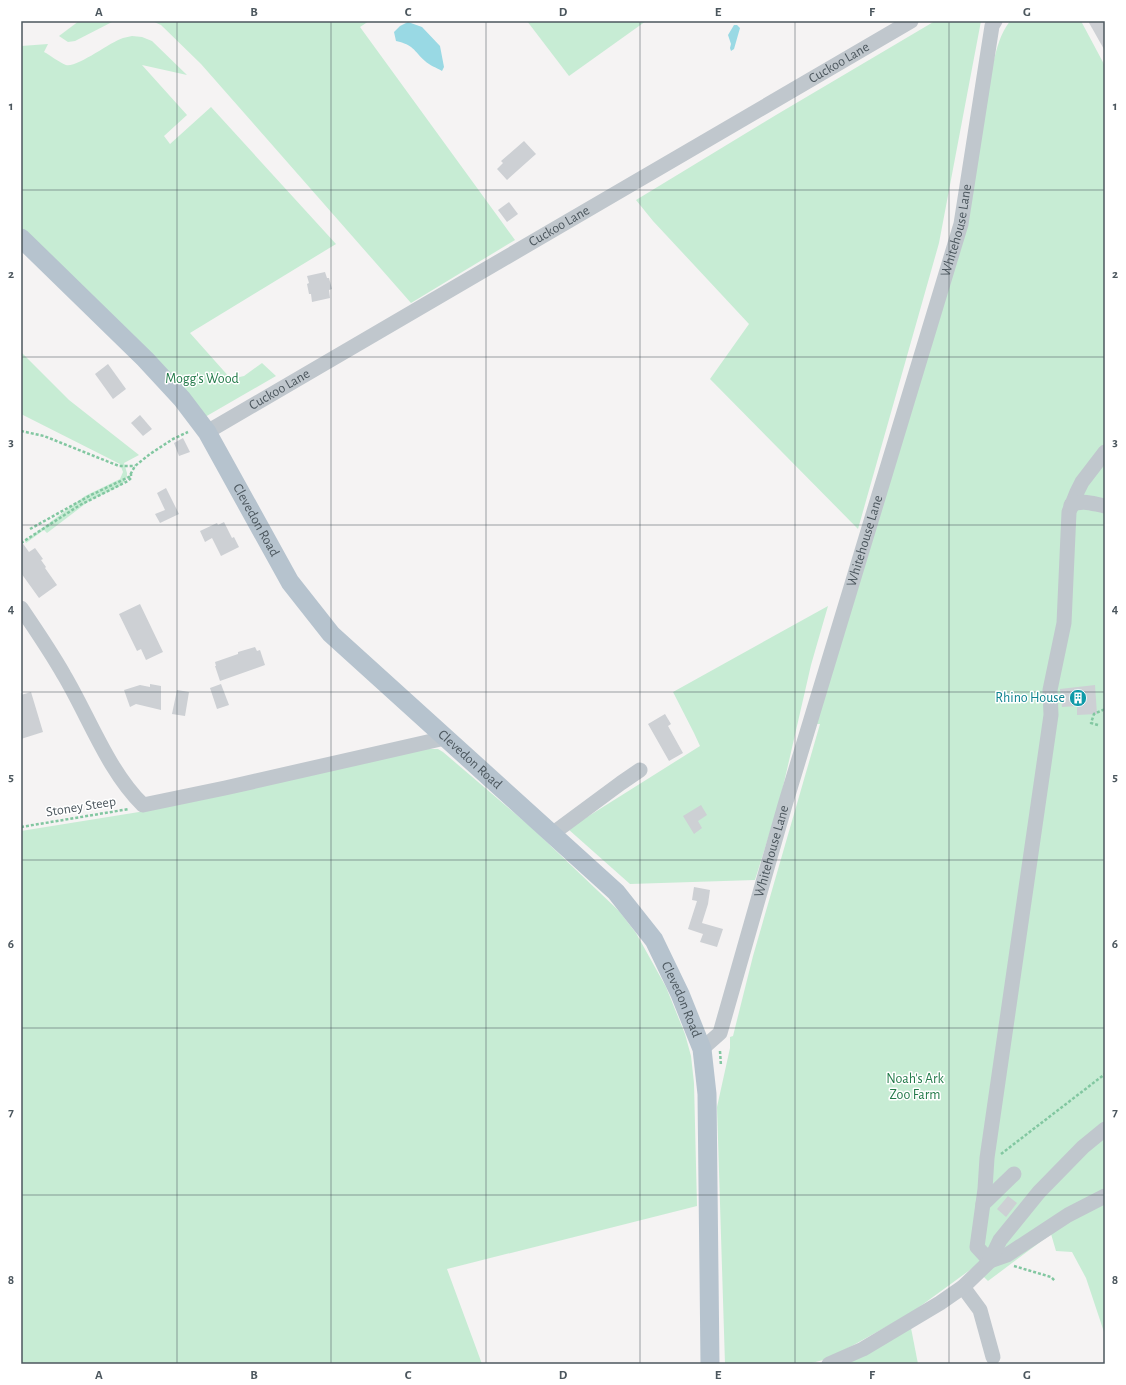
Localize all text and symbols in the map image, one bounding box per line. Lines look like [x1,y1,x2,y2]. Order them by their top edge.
text: A [95,6,103,19]
text: B [250,6,258,19]
text: C [405,6,412,19]
text: D [559,6,568,19]
text: E [715,6,722,19]
text: F [869,6,876,19]
text: G [1023,6,1031,19]
street label: Cuckoo Lane [806,40,872,86]
text: 1 [9,100,13,113]
text: 1 [1113,100,1117,113]
street label: Whitehouse Lane [938,183,974,278]
street label: Cuckoo Lane [527,203,592,249]
text: 2 [8,268,14,281]
text: 2 [1112,268,1118,281]
street label: Cuckoo Lane [247,367,312,413]
park label: Mogg's Wood [165,372,239,386]
text: 3 [8,436,14,449]
text: 3 [1112,436,1118,449]
street label: Clevedon Road [230,481,282,559]
street label: Whitehouse Lane [845,494,885,588]
text: 4 [8,603,15,616]
text: 4 [1112,603,1119,616]
building icon: Rhino House [1068,688,1088,708]
place label: Rhino House [995,691,1065,705]
street label: Clevedon Road [435,727,504,792]
text: 5 [8,771,14,784]
text: 5 [1112,771,1118,784]
street label: Stoney Steep [45,795,117,819]
street label: Whitehouse Lane [752,804,792,899]
text: 6 [8,938,14,951]
text: 6 [1112,938,1118,951]
street label: Clevedon Road [659,960,704,1039]
park label: Noah's Ark Zoo Farm [886,1072,944,1102]
text: 7 [8,1106,14,1119]
text: 7 [1112,1106,1118,1119]
text: 8 [8,1274,14,1287]
text: 8 [1112,1274,1118,1287]
text: A [95,1369,103,1382]
text: B [250,1369,258,1382]
text: C [405,1369,412,1382]
text: D [559,1369,568,1382]
text: E [715,1369,722,1382]
text: F [869,1369,876,1382]
text: G [1023,1369,1031,1382]

